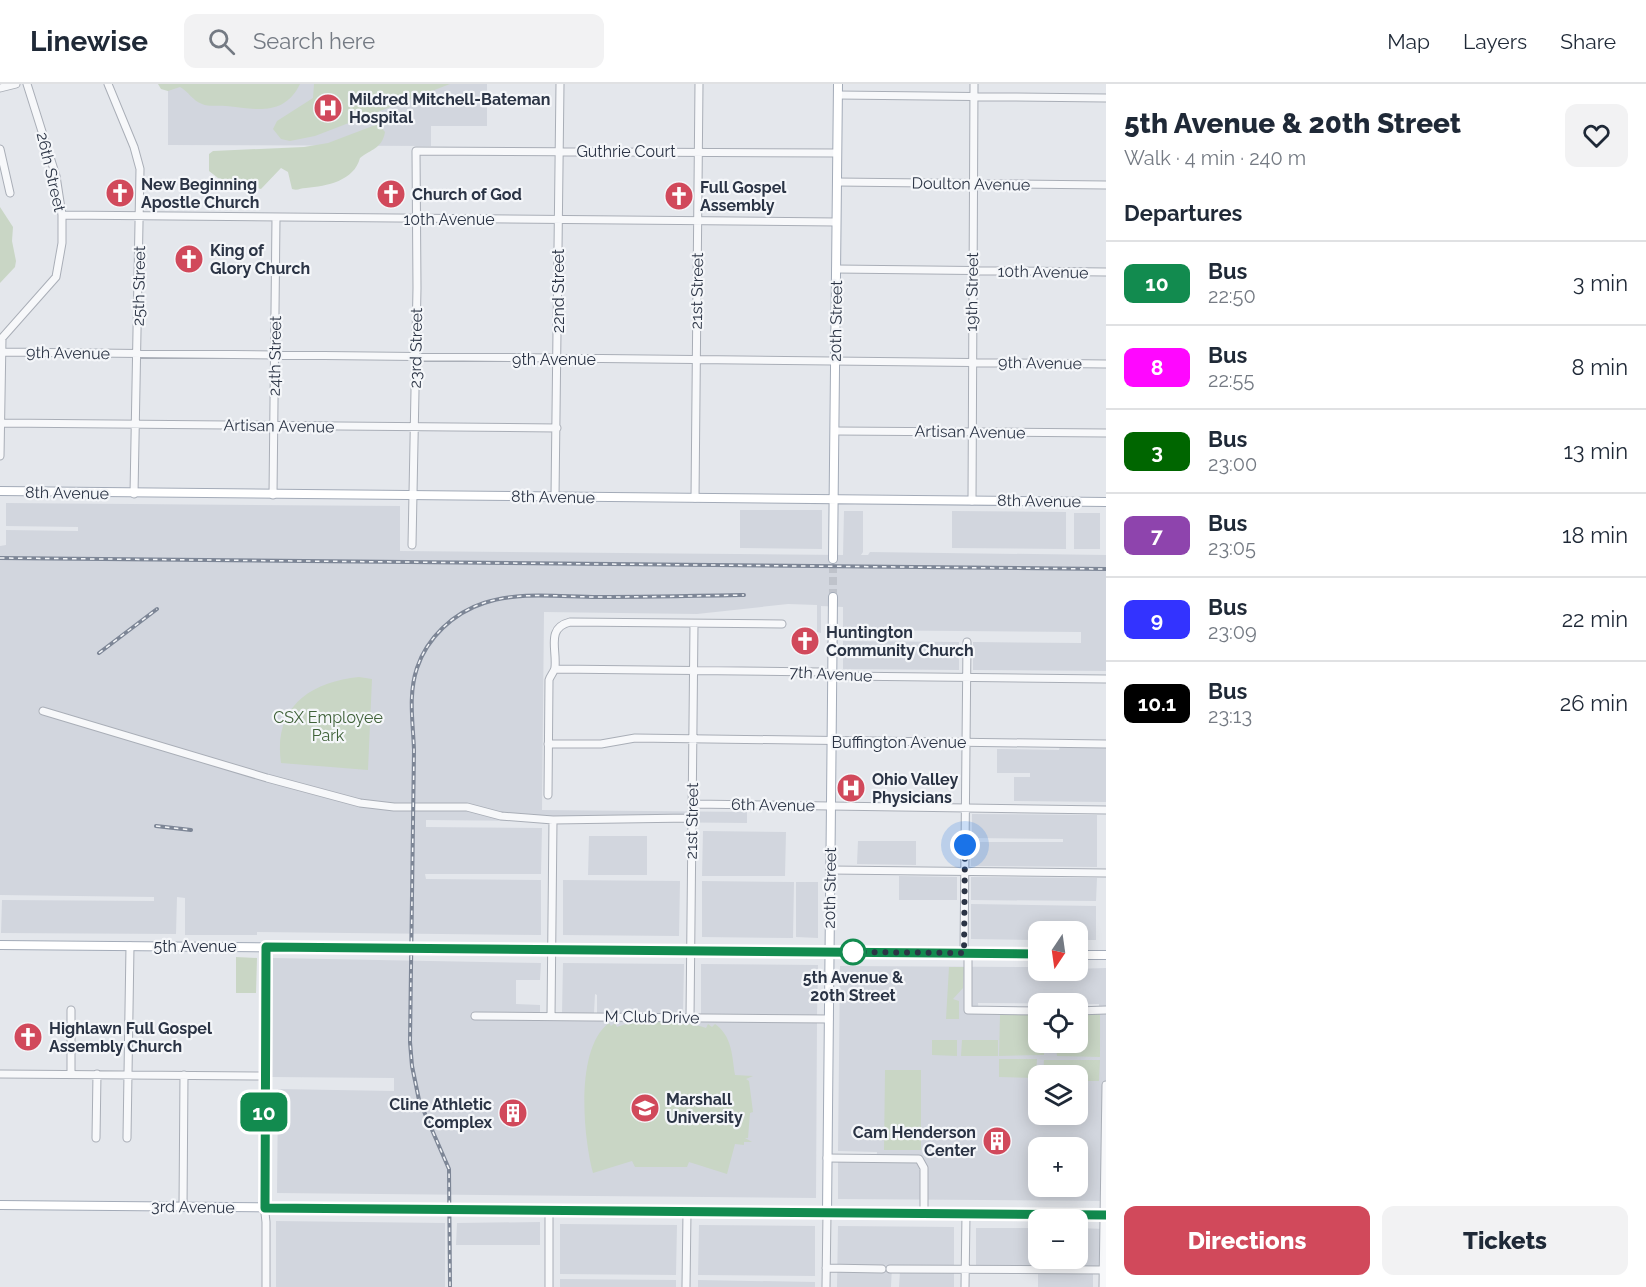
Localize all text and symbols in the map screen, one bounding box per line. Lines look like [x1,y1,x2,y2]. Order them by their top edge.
search box [184,14,604,68]
text: Linewise [30,25,148,58]
icon: search [205,25,238,58]
text: Search here [253,28,375,54]
text: Map [1387,29,1430,54]
text: Layers [1463,29,1527,54]
text: Share [1560,29,1616,54]
place label: Mildred Mitchell-Bateman Hospital [349,90,550,127]
hospital icon: Mildred Mitchell-Bateman Hospital [312,92,344,124]
button: heart [1565,104,1628,167]
text: 5th Avenue & 20th Street [1124,107,1461,140]
street label: 26th Street [33,130,70,214]
street label: Guthrie Court [576,142,676,161]
text: Walk · 4 min · 240 m [1124,146,1306,170]
street label: Doulton Avenue [912,173,1030,195]
place label: New Beginning Apostle Church [141,175,259,212]
church icon: New Beginning Apostle Church [104,177,136,209]
church icon: Church of God [375,178,407,210]
place label: Full Gospel Assembly [700,178,787,215]
church icon: Full Gospel Assembly [663,180,695,212]
place label: Church of God [412,185,522,204]
text: Departures [1124,200,1242,226]
street label: 10th Avenue [403,210,495,229]
place label: King of Glory Church [210,241,310,278]
church icon: King of Glory Church [173,243,205,275]
street label: 25th Street [129,245,149,326]
street label: 22nd Street [549,248,568,333]
street label: 21st Street [687,252,707,330]
street label: 19th Street [962,252,982,332]
text: Bus [1208,258,1247,284]
street label: 10th Avenue [997,262,1089,282]
text: 3 min [1573,270,1628,296]
text: 10 [1145,271,1169,296]
street label: 20th Street [826,280,846,362]
text: 22:50 [1208,284,1256,308]
street label: 23rd Street [406,307,426,388]
street label: 24th Street [265,315,285,396]
text: Bus [1208,342,1247,368]
street label: 9th Avenue [26,343,110,363]
street label: 9th Avenue [512,350,596,369]
street label: 9th Avenue [998,353,1082,373]
text: 8 min [1572,354,1628,380]
text: 8 [1151,355,1163,380]
text: 22:55 [1208,368,1254,392]
street label: Artisan Avenue [223,416,335,436]
street label: Artisan Avenue [914,422,1026,442]
text: Bus [1208,426,1247,452]
text: 13 min [1563,438,1628,464]
text: 3 [1151,439,1163,464]
text: 23:00 [1208,452,1257,476]
street label: 8th Avenue [25,483,109,503]
street label: 8th Avenue [511,487,595,507]
street label: 8th Avenue [997,491,1081,511]
text: Bus [1208,510,1247,536]
text: 18 min [1562,522,1628,548]
text: 7 [1151,523,1163,548]
text: 23:05 [1208,536,1256,560]
text: Bus [1208,594,1247,620]
text: 22 min [1562,606,1628,632]
text: 9 [1151,607,1163,632]
text: 23:09 [1208,620,1257,644]
place label: Huntington Community Church [826,623,974,660]
church icon: Huntington Community Church [789,625,821,657]
street label: 7th Avenue [789,662,873,686]
text: Bus [1208,678,1247,704]
text: 26 min [1560,690,1628,716]
text: 10.1 [1138,691,1176,716]
text: 23:13 [1208,704,1252,728]
park label: CSX Employee Park [273,708,383,745]
street label: Buffington Avenue [832,733,966,752]
place label: Ohio Valley Physicians [872,770,958,807]
hospital icon: Ohio Valley Physicians [835,772,867,804]
street label: 21st Street [682,782,702,860]
street label: 6th Avenue [731,795,815,815]
your location [950,830,980,860]
street label: 20th Street [820,847,840,929]
north arrow [1028,921,1088,981]
map controls [1028,921,1088,1269]
street label: 5th Avenue [153,937,237,956]
marker: 5th Avenue & 20th Street [840,939,866,965]
place label: 5th Avenue & 20th Street [803,968,904,1005]
button: locate [1028,993,1088,1053]
street label: M Club Drive [604,1007,700,1027]
place label: Highlawn Full Gospel Assembly Church [49,1019,213,1056]
church icon: Highlawn Full Gospel Assembly Church [12,1021,44,1053]
button: layers [1028,1065,1088,1125]
place label: Marshall University [666,1090,743,1127]
line badge: 10 [237,1092,291,1132]
school or university icon: Marshall University [629,1092,661,1124]
place label: Cline Athletic Complex [389,1095,492,1132]
building icon: Cline Athletic Complex [497,1097,529,1129]
text: 10 [252,1100,276,1125]
place label: Cam Henderson Center [853,1123,976,1160]
building icon: Cam Henderson Center [981,1125,1013,1157]
button: + [1028,1137,1088,1197]
street label: 3rd Avenue [151,1197,235,1217]
button: Directions [1124,1206,1370,1275]
button: Tickets [1382,1206,1628,1275]
button: − [1028,1209,1088,1269]

